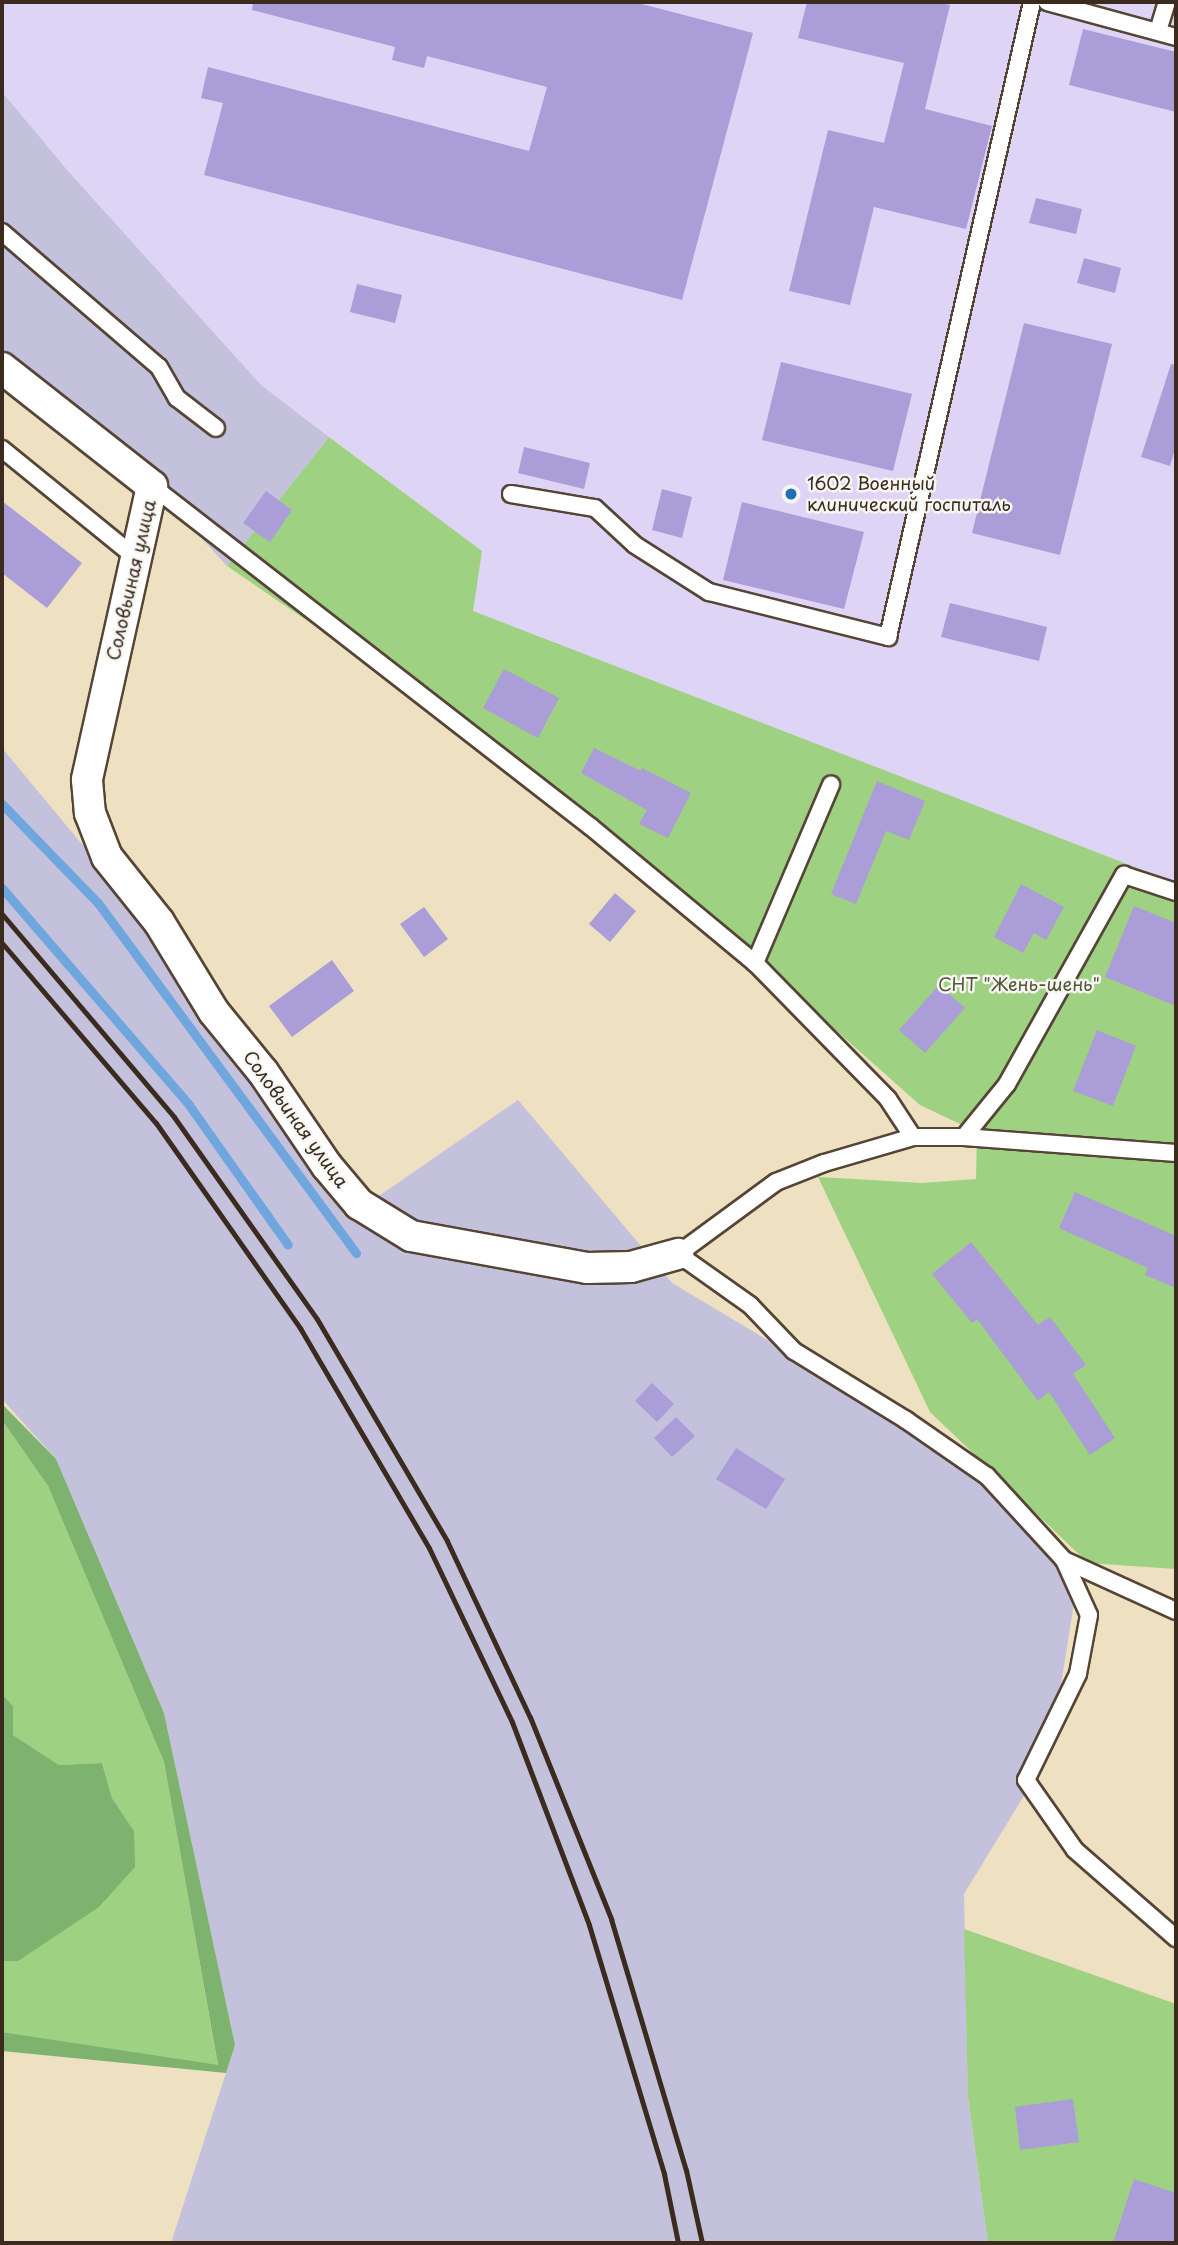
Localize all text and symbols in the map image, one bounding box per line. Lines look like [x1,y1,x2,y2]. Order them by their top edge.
place label: 1602 Военный клинический госпиталь [807,473,1012,516]
marker: 1602 Военный клинический госпиталь [781,484,801,504]
street label: Соловьиная улица [102,497,160,663]
park label: СНТ "Жень-шень" [938,973,1100,995]
street label: Соловьиная улица [239,1046,353,1192]

